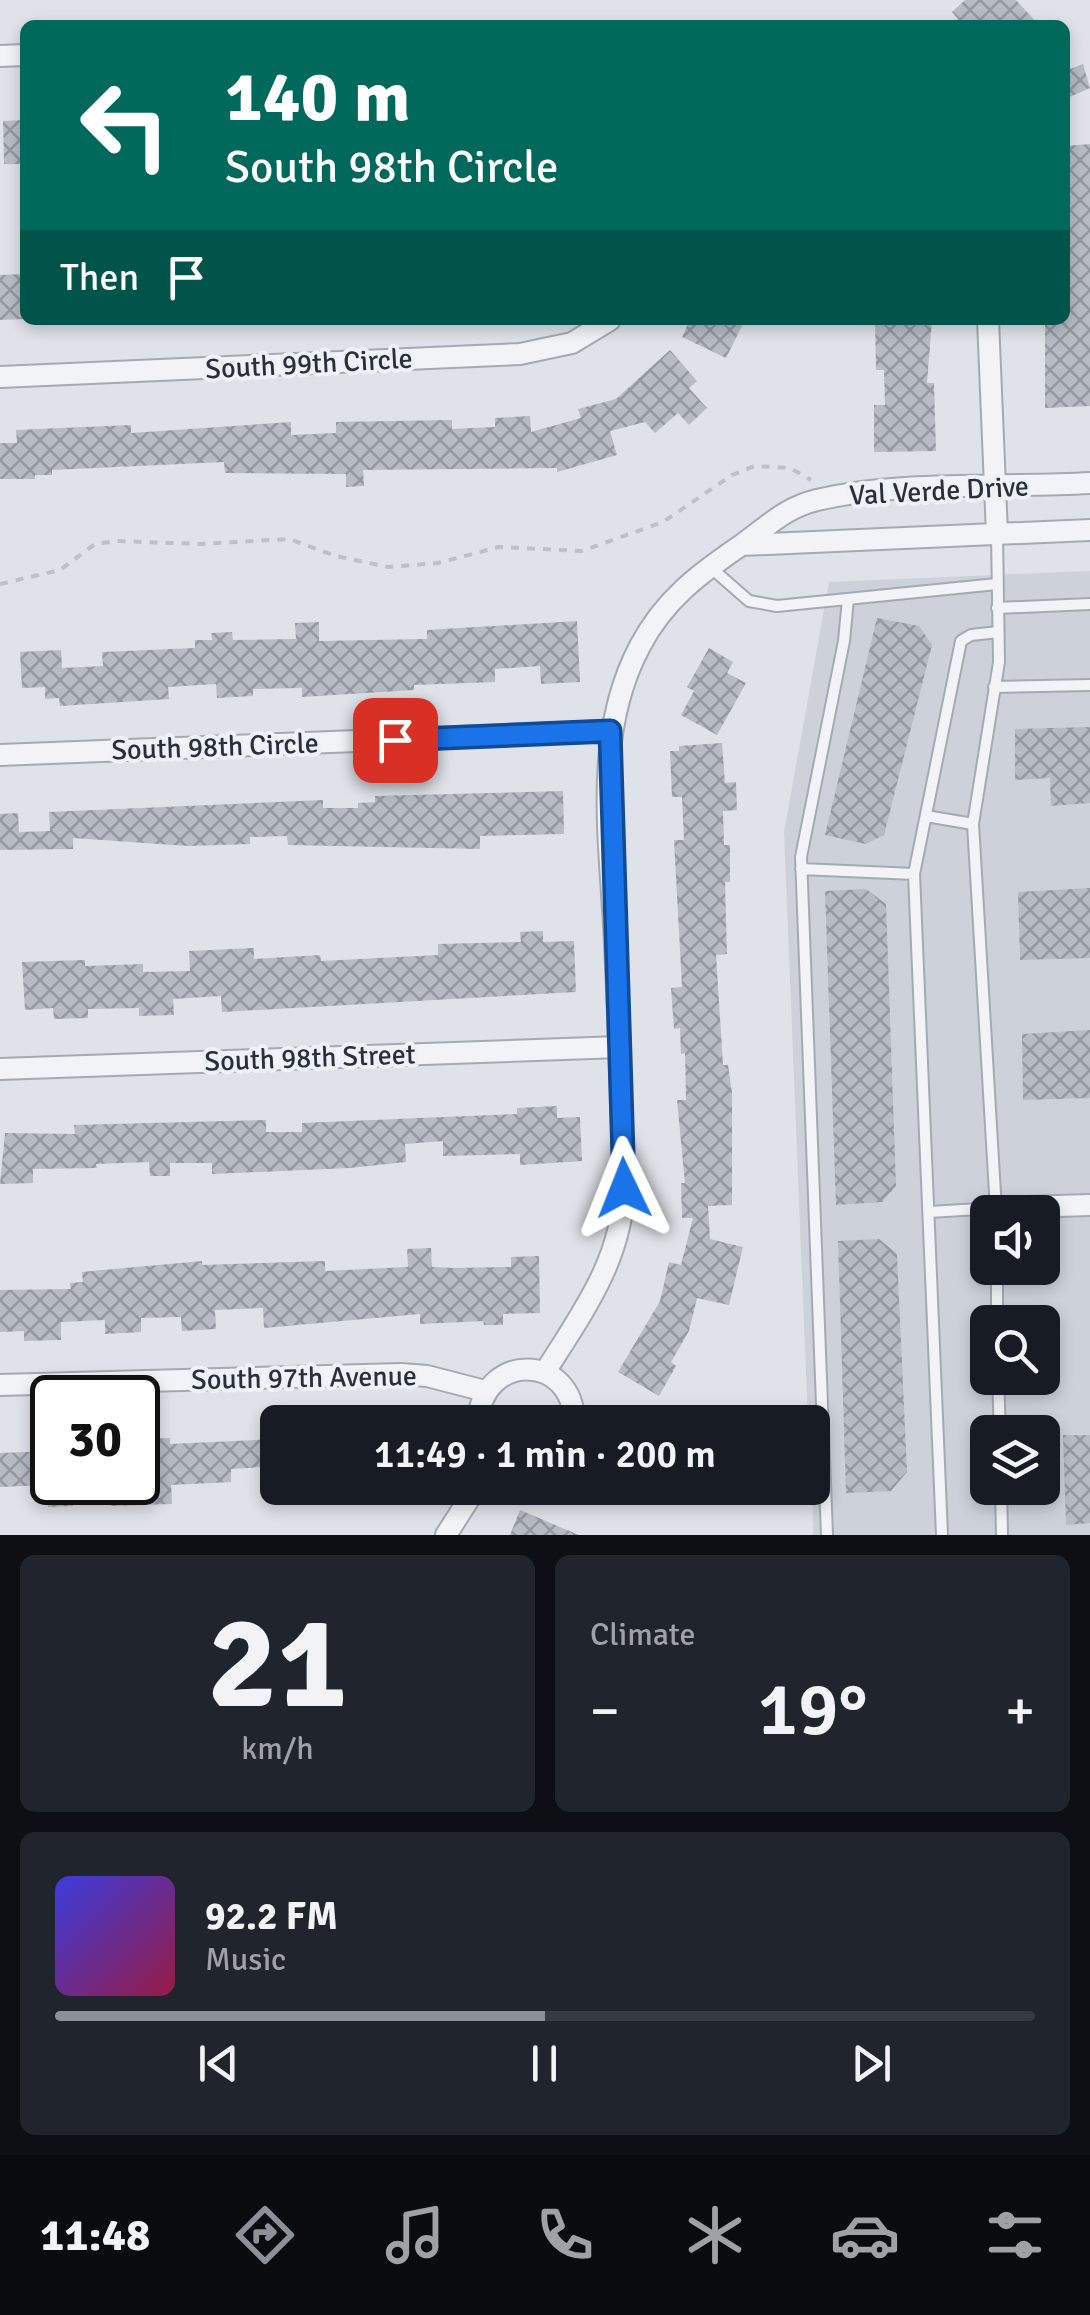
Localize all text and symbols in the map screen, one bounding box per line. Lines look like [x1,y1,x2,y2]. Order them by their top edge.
text: 140 m [225,54,410,140]
icon: left [60,60,190,190]
text: South 98th Circle [225,140,558,195]
icon: arrive [159,250,214,305]
text: Then [60,254,139,301]
street label: South 99th Circle [205,342,413,386]
street label: Val Verde Drive [848,469,1030,513]
pin [353,698,438,783]
icon: arrive [368,713,423,768]
street label: South 98th Circle [111,726,319,768]
street label: South 98th Street [204,1037,416,1079]
position arrow [572,1136,676,1240]
map controls [970,1195,1060,1505]
button: sound [970,1195,1060,1285]
button: search [970,1305,1060,1395]
street label: South 97th Avenue [191,1359,417,1397]
speed limit sign: 30 [30,1375,160,1505]
button: layers [970,1415,1060,1505]
text: 11:49 · 1 min · 200 m [374,1431,716,1478]
text: 21 [207,1584,348,1744]
text: Climate [590,1615,696,1654]
text: 19° [758,1663,867,1756]
text: − [590,1677,620,1745]
text: + [1005,1677,1035,1745]
text: km/h [241,1729,314,1768]
text: 92.2 FM [205,1893,338,1940]
text: Music [205,1940,286,1979]
icon: previous [191,2036,246,2091]
icon: pause [517,2036,572,2091]
icon: next [844,2036,899,2091]
icon: directions [230,2200,300,2270]
icon: music [380,2200,450,2270]
icon: phone [530,2200,600,2270]
icon: climate [680,2200,750,2270]
icon: car [830,2200,900,2270]
icon: filters [980,2200,1050,2270]
text: 11:48 [40,2208,150,2263]

